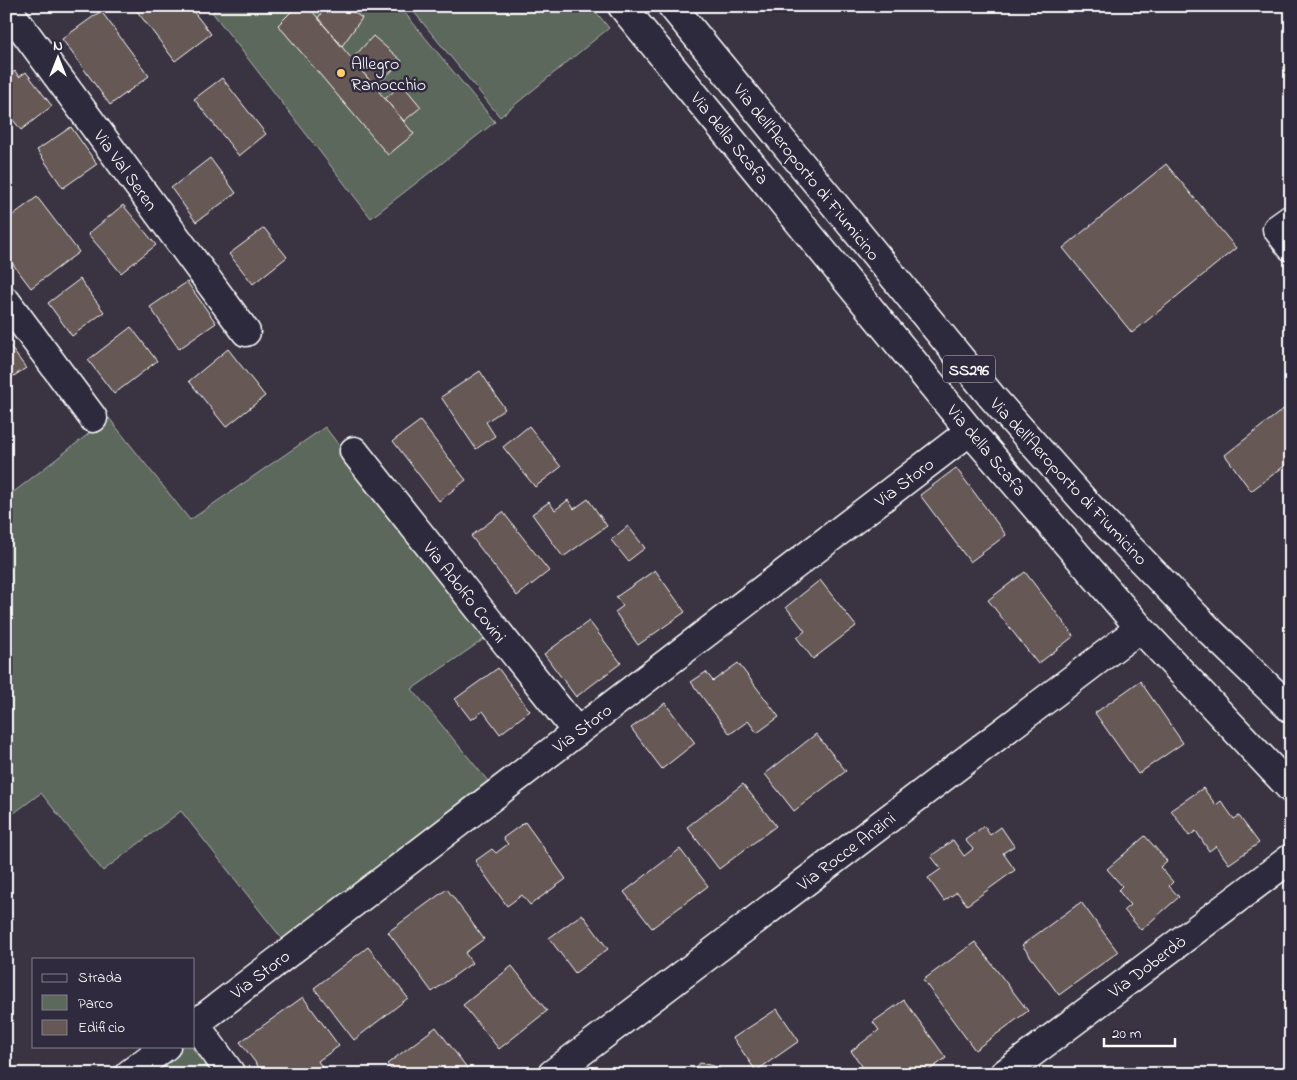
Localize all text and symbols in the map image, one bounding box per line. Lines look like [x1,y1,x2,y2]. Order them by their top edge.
north arrow [32,32,82,82]
text: N [53,36,63,57]
place label: Allegro Ranocchio [351,52,426,99]
marker: Allegro Ranocchio [335,67,347,79]
street label: Via dell'Aeroporto di Fiumicino [725,78,885,267]
street label: Via della Scafa [682,87,774,191]
street label: Via Val Seren [85,124,163,217]
road number: SS296 [943,356,995,382]
street label: Via dell'Aeroporto di Fiumicino [982,392,1153,572]
street label: Via della Scafa [939,399,1032,503]
street label: Via Storo [869,453,940,515]
street label: Via Adolfo Covini [415,536,511,650]
street label: Via Storo [547,699,618,761]
street label: Via Rocce Anzini [792,807,902,899]
street label: Via Doberdò [1103,930,1193,1006]
street label: Via Storo [225,945,296,1007]
legend [32,958,195,1048]
text: Strada [78,967,122,989]
text: Parco [78,993,113,1015]
scale bar [1104,1015,1176,1047]
text: Edificio [78,1017,125,1039]
text: 20 m [1112,1023,1142,1045]

